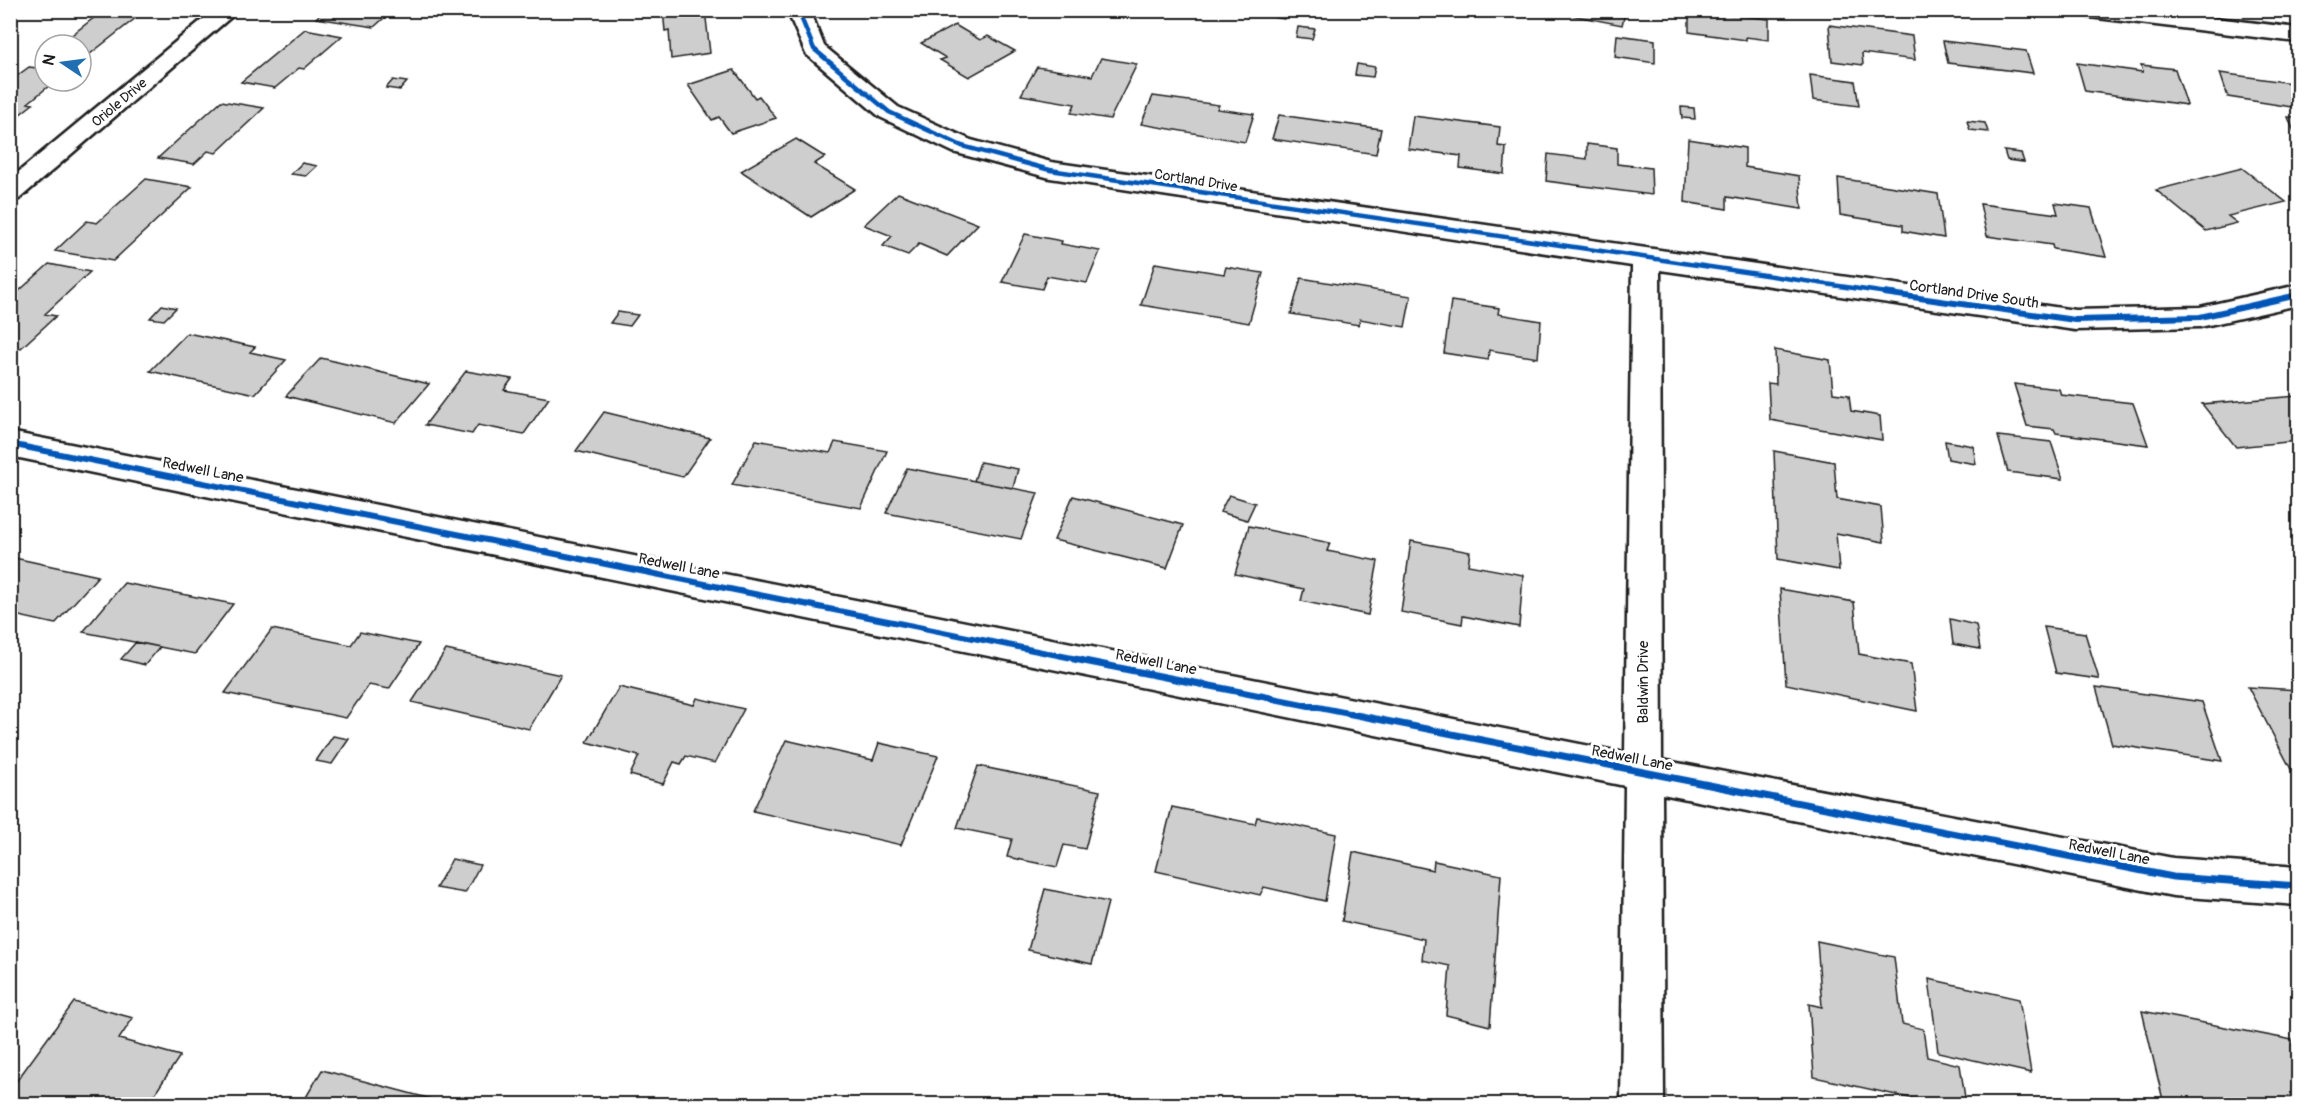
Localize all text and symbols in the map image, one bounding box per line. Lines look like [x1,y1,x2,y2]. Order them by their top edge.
north arrow [33,33,93,93]
text: N [38,52,60,67]
street label: Oriole Drive [88,74,151,130]
street label: Cortland Drive [1153,166,1239,195]
street label: Cortland Drive South [1908,276,2040,313]
street label: Redwell Lane [161,453,246,488]
street label: Redwell Lane [637,549,722,584]
street label: Baldwin Drive [1634,640,1653,723]
street label: Redwell Lane [1114,645,1199,680]
street label: Redwell Lane [1590,741,1675,776]
street label: Redwell Lane [2067,835,2152,870]

